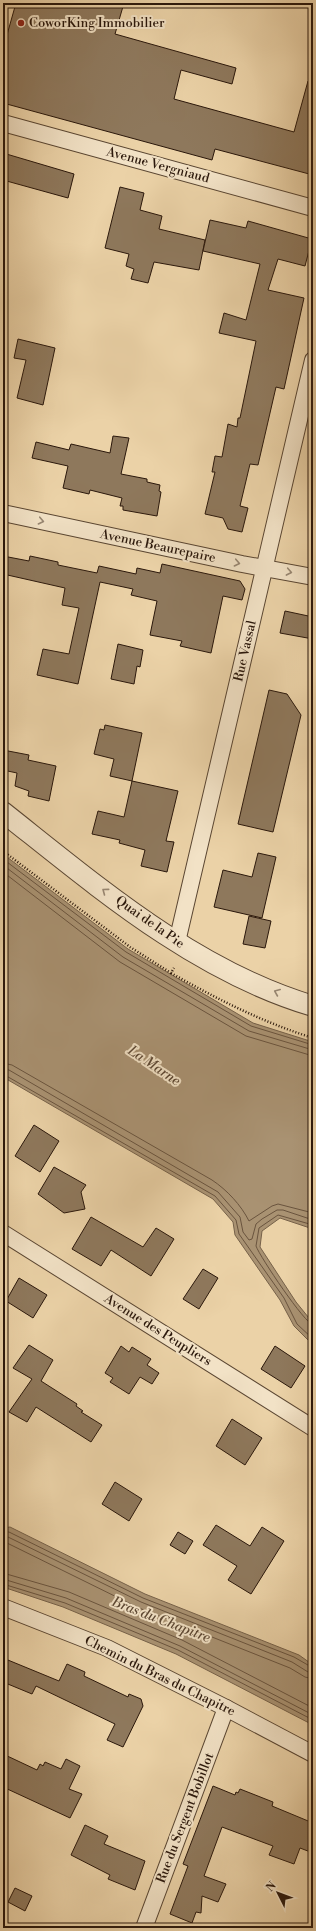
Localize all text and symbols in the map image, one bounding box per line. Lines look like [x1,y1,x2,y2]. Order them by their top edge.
place label: CoworKing Immobilier [29,15,165,31]
marker: CoworKing Immobilier [16,18,26,28]
street label: Avenue Vergniaud [104,143,212,187]
one-way arrow [38,517,44,525]
street label: Avenue Beaurepaire [98,526,218,566]
one-way arrow [234,559,240,567]
one-way arrow [286,567,292,576]
street label: Rue Vassal [230,619,260,683]
one-way arrow [103,888,110,895]
street label: Quai de la Pie [112,892,188,952]
one-way arrow [273,989,280,997]
water label: La Marne [123,1041,184,1090]
street label: Avenue des Peupliers [101,1290,215,1370]
water label: Bras du Chapitre [108,1593,213,1647]
street label: Chemin du Bras du Chapitre [82,1633,238,1720]
street label: Rue du Sergent Bobillot [153,1750,217,1886]
north arrow [258,1873,298,1913]
text: N [263,1879,280,1895]

